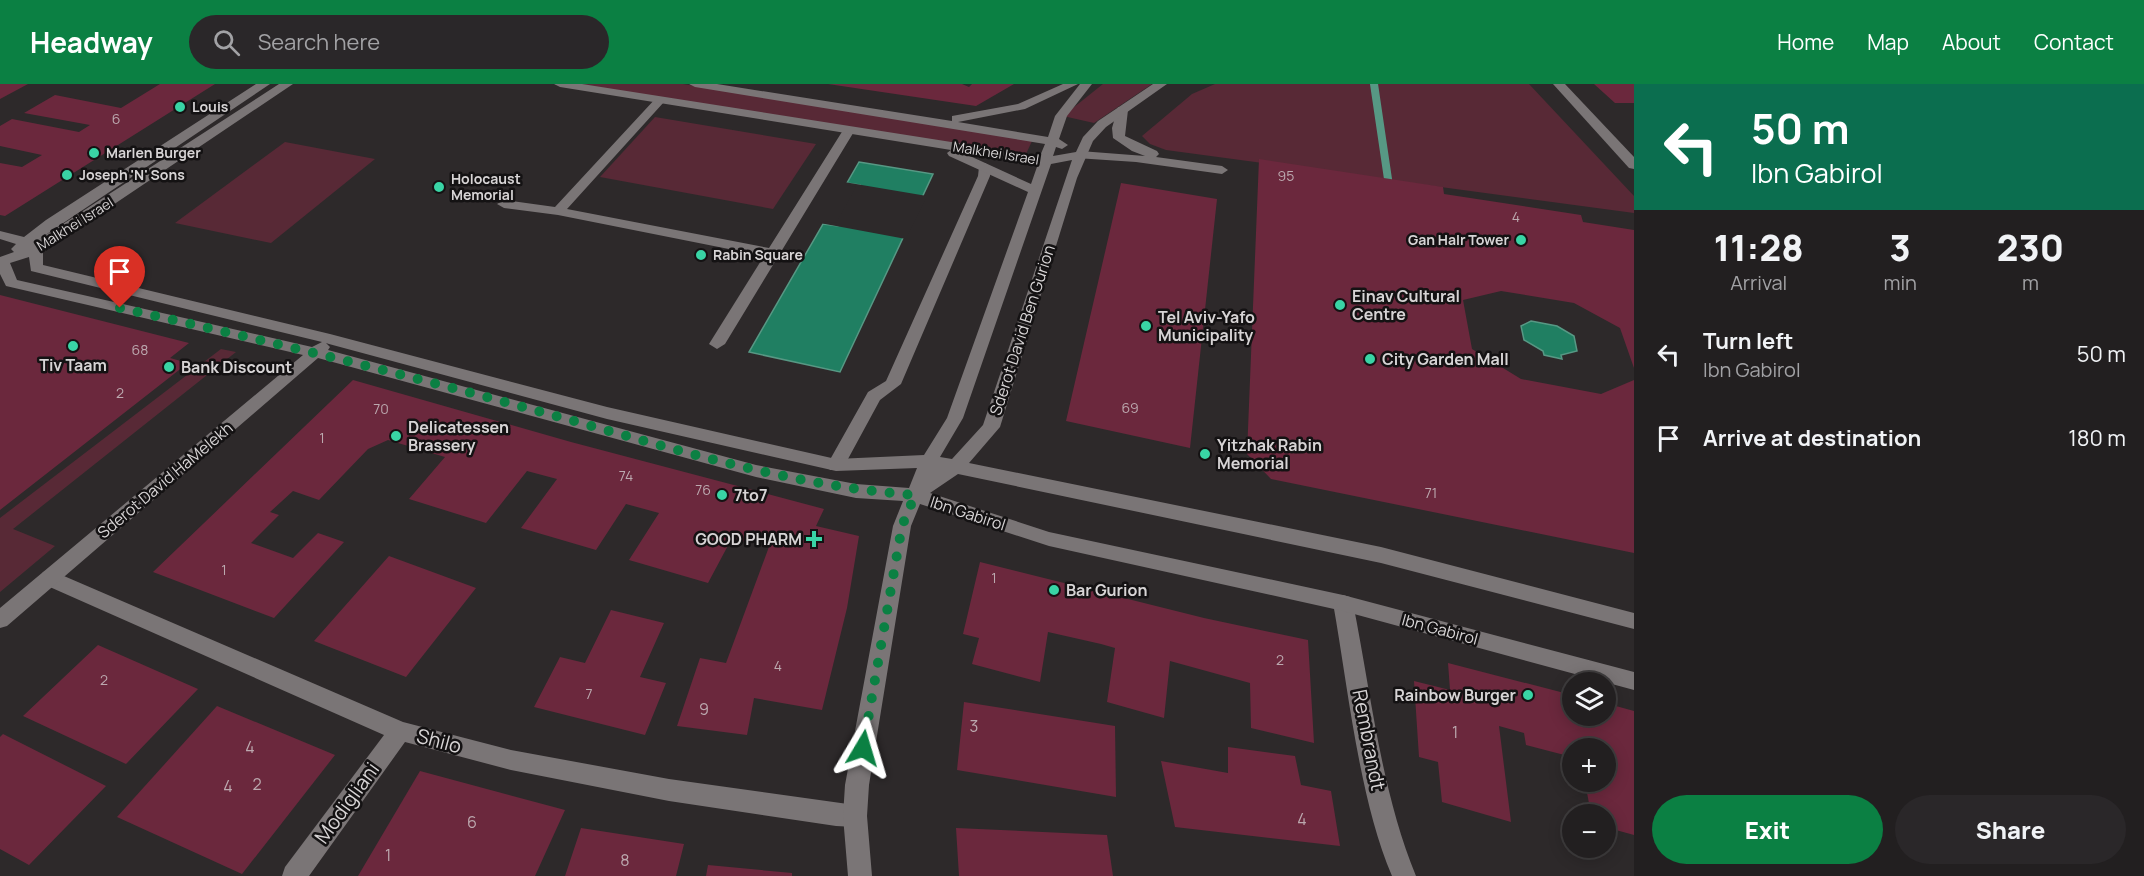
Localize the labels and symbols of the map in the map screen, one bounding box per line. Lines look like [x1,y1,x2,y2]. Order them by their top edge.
place label: Louis [192,97,229,116]
marker: Louis [173,100,187,114]
house number: 6 [112,109,120,128]
street label: Malkhei Israel [952,136,1041,169]
place label: Marlen Burger [106,143,201,162]
marker: Marlen Burger [87,146,101,160]
place label: Joseph 'N' Sons [79,165,185,184]
house number: 95 [1278,166,1294,185]
marker: Joseph 'N' Sons [60,168,74,182]
place label: Holocaust Memorial [451,169,521,204]
marker: Holocaust Memorial [432,180,446,194]
street label: Malkhei Israel [33,192,117,255]
house number: 4 [1512,207,1520,226]
place label: Gan HaIr Tower [1408,230,1509,249]
marker: Gan HaIr Tower [1514,233,1528,247]
street label: Sderot David Ben Gurion [984,242,1060,418]
place label: Rabin Square [713,245,803,264]
pin [94,246,145,308]
marker: Rabin Square [694,248,708,262]
place label: Einav Cultural Centre [1352,285,1460,325]
marker: Einav Cultural Centre [1333,298,1347,312]
place label: Tel Aviv-Yafo Municipality [1158,306,1255,346]
marker: Tel Aviv-Yafo Municipality [1139,319,1153,333]
marker: Tiv Taam [66,339,80,353]
house number: 68 [132,340,148,359]
place label: City Garden Mall [1382,348,1509,370]
marker: City Garden Mall [1363,352,1377,366]
place label: Tiv Taam [39,354,107,376]
place label: Bank Discount [181,356,292,378]
marker: Bank Discount [162,360,176,374]
house number: 2 [116,383,124,402]
house number: 69 [1121,398,1139,417]
house number: 70 [373,399,389,418]
place label: Delicatessen Brassery [408,416,509,456]
street label: Sderot David HaMelekh [93,417,237,543]
house number: 1 [319,428,325,447]
marker: Delicatessen Brassery [389,429,403,443]
place label: Yitzhak Rabin Memorial [1217,434,1322,474]
marker: Yitzhak Rabin Memorial [1198,447,1212,461]
house number: 74 [619,466,633,485]
house number: 76 [695,480,711,499]
house number: 71 [1425,483,1437,502]
place label: 7to7 [734,484,767,506]
marker: 7to7 [715,488,729,502]
street label: Ibn Gabirol [927,490,1009,536]
place label: GOOD PHARM [695,528,802,550]
marker: GOOD PHARM [807,532,821,546]
house number: 1 [221,560,227,579]
house number: 1 [991,568,997,587]
place label: Bar Gurion [1066,579,1147,601]
marker: Bar Gurion [1047,583,1061,597]
street label: Ibn Gabirol [1399,608,1481,650]
house number: 2 [1276,650,1284,669]
house number: 4 [774,656,782,675]
house number: 2 [100,670,108,689]
house number: 7 [585,684,593,703]
place label: Rainbow Burger [1394,684,1516,706]
street label: Rembrandt [1346,687,1393,793]
marker: Rainbow Burger [1521,688,1535,702]
house number: 9 [699,698,709,720]
house number: 3 [970,715,978,737]
position arrow [831,716,895,780]
house number: 1 [1452,721,1458,743]
street label: Shilo [414,722,465,759]
house number: 4 [245,736,255,758]
street label: Modigliani [308,757,385,849]
house number: 2 [252,773,262,795]
house number: 4 [223,775,233,797]
house number: 4 [1297,808,1307,830]
house number: 6 [467,811,477,833]
house number: 1 [385,844,391,866]
house number: 8 [620,849,630,871]

